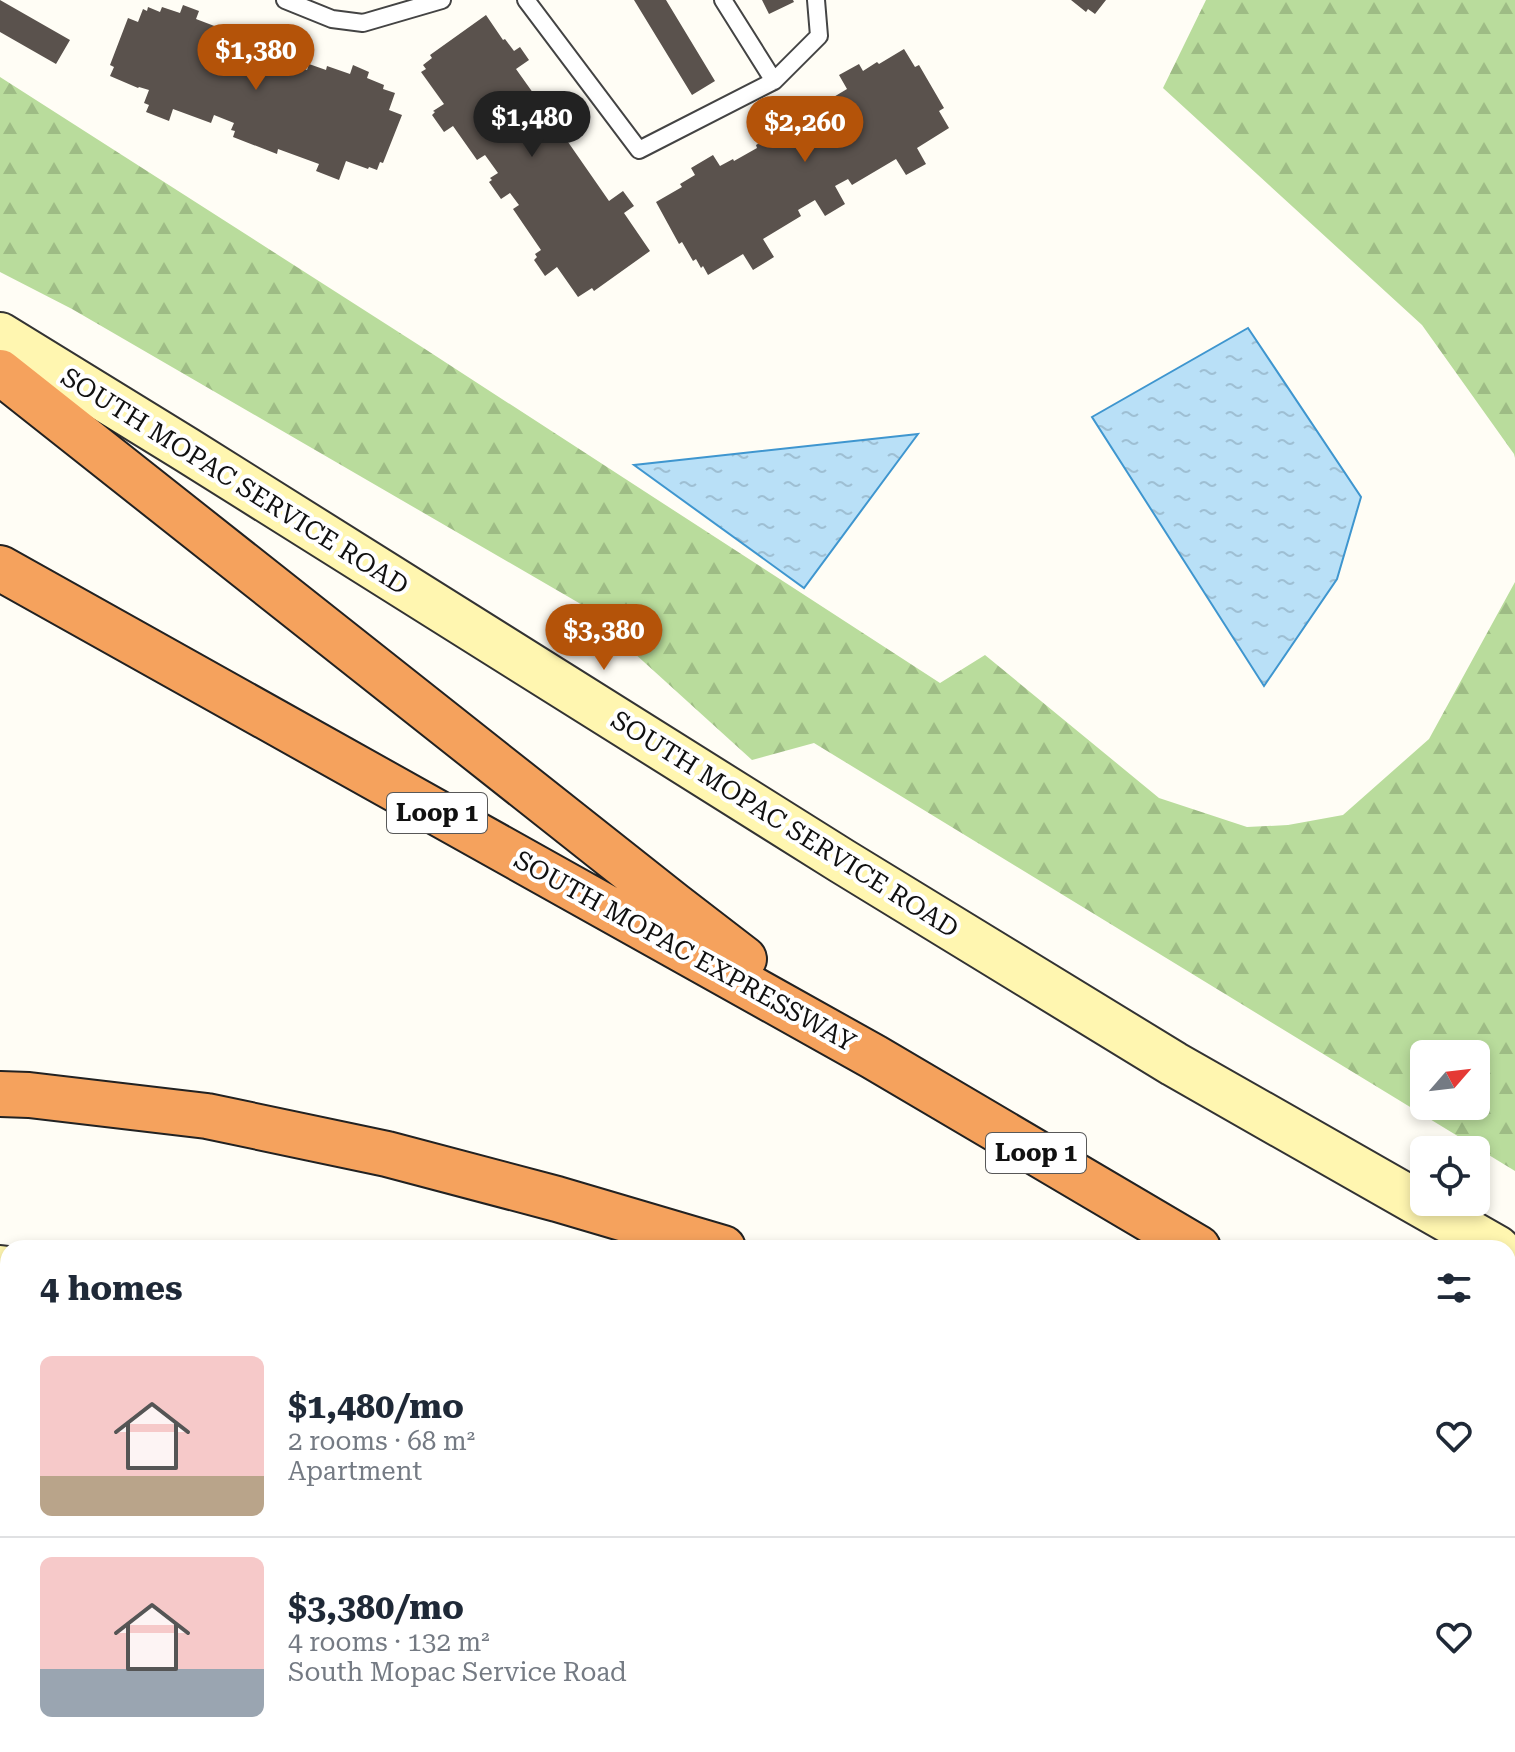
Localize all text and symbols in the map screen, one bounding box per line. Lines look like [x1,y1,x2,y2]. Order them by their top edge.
pin: $1,380 [191,24,321,92]
text: $1,380 [215,35,297,65]
pin: $1,480 [467,91,597,159]
pin: $2,260 [740,96,870,164]
text: $1,480 [491,102,573,132]
text: $2,260 [764,107,846,137]
street label: SOUTH MOPAC SERVICE ROAD [56,361,414,601]
pin: $3,380 [539,604,669,672]
text: $3,380 [563,615,645,645]
street label: SOUTH MOPAC SERVICE ROAD [606,704,964,944]
road number: Loop 1 [387,793,487,833]
street label: SOUTH MOPAC EXPRESSWAY [509,844,861,1058]
north arrow [1410,1040,1490,1120]
map controls [1410,1040,1490,1216]
road number: Loop 1 [986,1133,1086,1173]
button: locate [1410,1136,1490,1216]
icon: filters [1432,1266,1476,1310]
text: 4 homes [40,1268,183,1308]
text: $1,480/mo [288,1386,464,1426]
icon: home [104,1388,200,1484]
icon: heart [1432,1414,1476,1458]
text: 2 rooms · 68 m² [288,1426,475,1456]
text: Apartment [288,1456,422,1486]
text: $3,380/mo [288,1587,464,1627]
icon: home [104,1589,200,1685]
icon: heart [1432,1615,1476,1659]
text: 4 rooms · 132 m² [288,1627,490,1657]
text: South Mopac Service Road [288,1657,627,1687]

